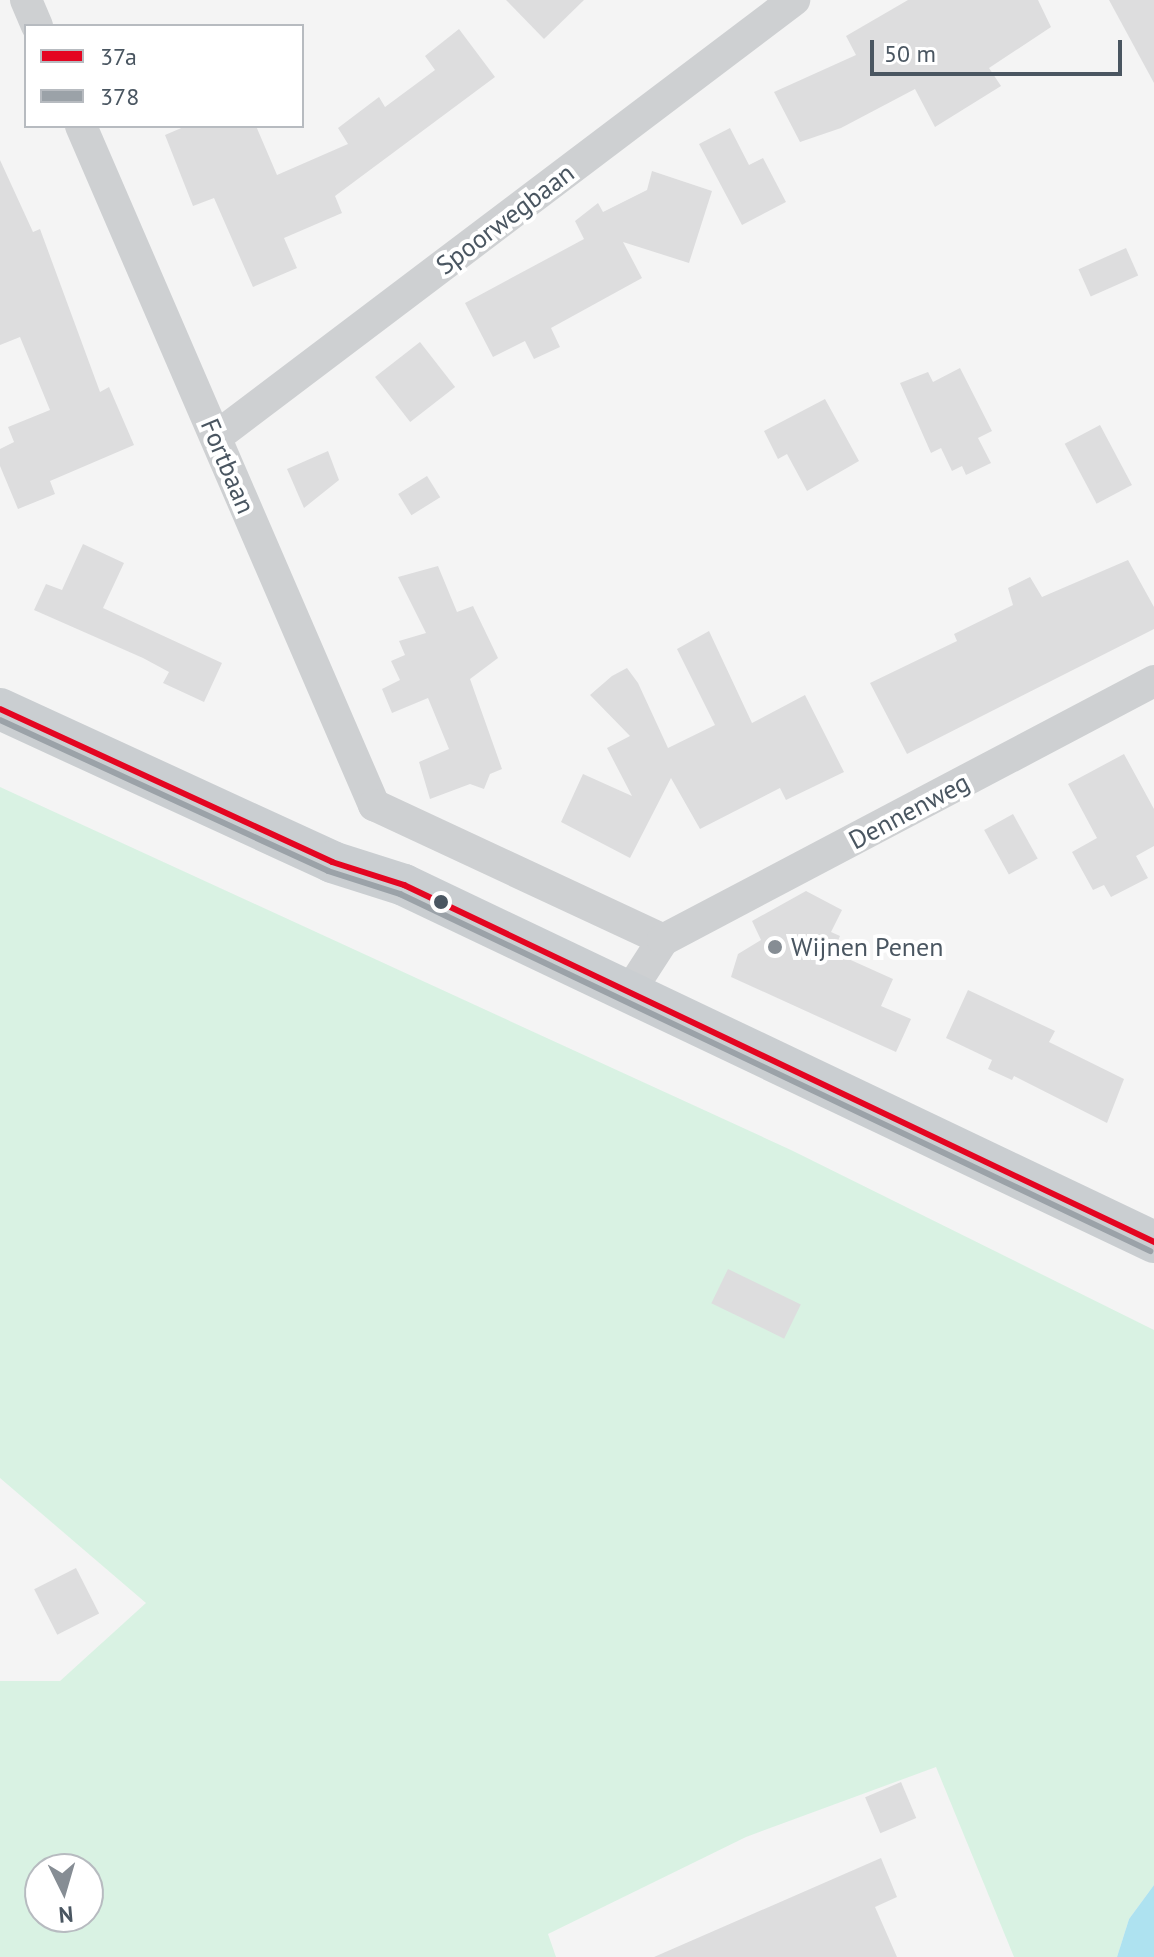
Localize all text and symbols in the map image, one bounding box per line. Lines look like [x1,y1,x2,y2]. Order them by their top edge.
legend [24,24,304,128]
scale bar [874,24,1126,74]
text: 50 m [884,38,936,69]
text: 37a [100,41,137,72]
text: 378 [100,81,139,112]
street label: Spoorwegbaan [430,157,580,281]
street label: Fortbaan [194,414,262,518]
street label: Dennenweg [843,766,975,856]
unlabelled marker [433,894,449,910]
place label: Wijnen Penen [791,931,943,963]
marker: Wijnen Penen [766,938,784,956]
north arrow [24,1853,104,1933]
text: N [57,1900,74,1929]

